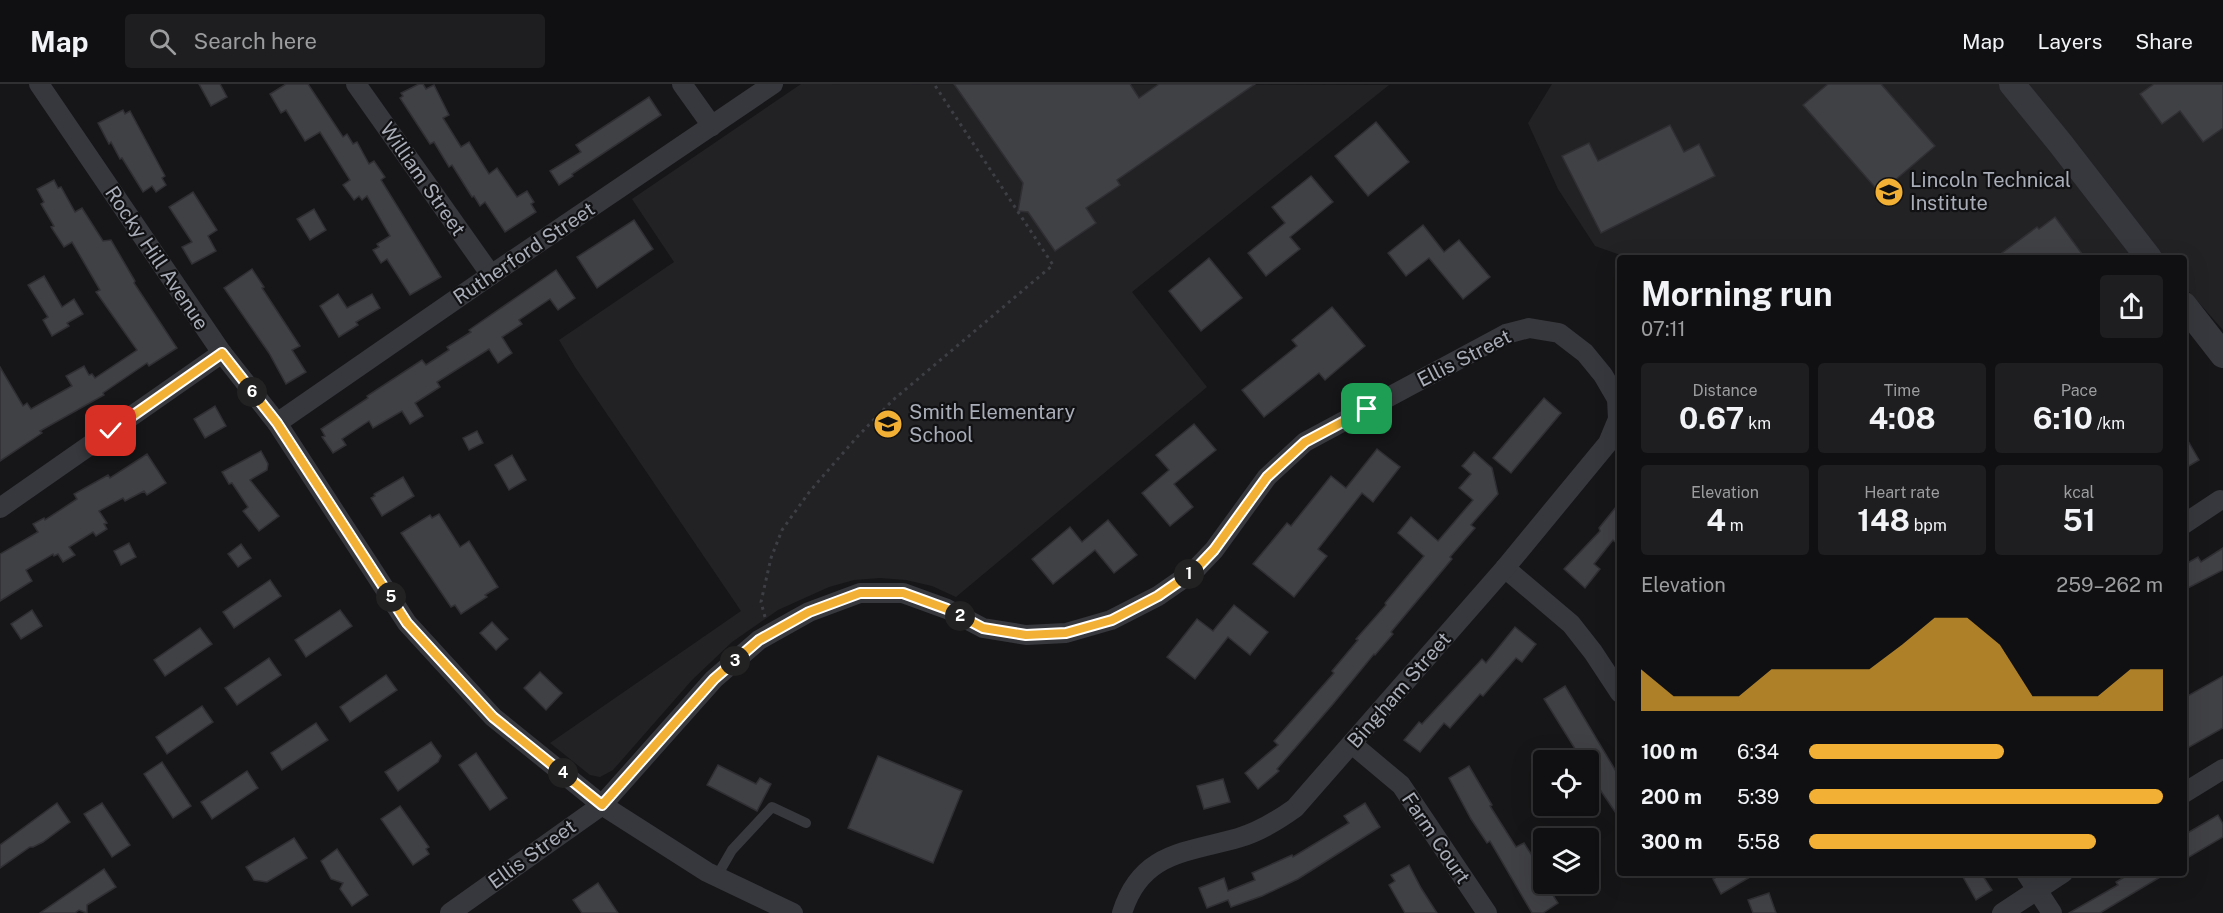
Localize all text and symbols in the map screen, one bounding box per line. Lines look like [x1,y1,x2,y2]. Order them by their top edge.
search box [125,14,545,68]
text: Map [30,25,89,58]
icon: search [146,25,179,58]
text: Search here [194,28,317,54]
text: Map [1962,29,2005,54]
text: Layers [2038,29,2102,54]
text: Share [2135,29,2193,54]
street label: William Street [375,118,471,240]
place label: Lincoln Technical Institute [1910,168,2071,215]
school or university icon: Lincoln Technical Institute [1873,176,1905,208]
street label: Rocky Hill Avenue [100,182,214,334]
street label: Rutherford Street [449,197,599,309]
text: Morning run [1641,275,1833,313]
button: share [2100,275,2163,338]
text: 07:11 [1641,317,1686,341]
street label: Ellis Street [1413,324,1515,392]
pin: 6 [237,377,267,407]
text: Distance [1693,381,1757,400]
text: Time [1884,381,1920,400]
text: Pace [2061,381,2097,400]
text: 6 [247,382,257,401]
pin [1341,383,1392,434]
icon: arrive [1350,392,1383,425]
place label: Smith Elementary School [909,400,1075,447]
text: 0.67 [1679,400,1744,436]
text: 4:08 [1868,400,1936,436]
text: 6:10 [2033,400,2093,436]
pin [85,405,136,456]
school or university icon: Smith Elementary School [872,408,904,440]
icon: check [94,414,127,447]
text: km [1744,414,1771,433]
text: /km [2093,414,2125,433]
text: Elevation [1691,483,1759,502]
text: Heart rate [1864,483,1940,502]
text: kcal [2064,483,2094,502]
text: 4 [1706,502,1726,538]
text: 148 [1857,502,1910,538]
text: 51 [2062,502,2096,538]
text: m [1726,516,1744,535]
text: bpm [1910,516,1947,535]
pin: 1 [1174,559,1204,589]
text: 1 [1186,564,1192,583]
text: Elevation [1641,573,1726,597]
text: 259–262 m [2056,573,2163,597]
pin: 5 [376,582,406,612]
text: 5 [386,587,396,606]
pin: 2 [945,601,975,631]
text: 2 [955,606,965,625]
street label: Bingham Street [1342,627,1456,753]
pin: 3 [720,646,750,676]
text: 3 [730,651,740,670]
text: 100 m [1641,740,1698,764]
text: 6:34 [1737,740,1779,764]
map controls [1533,750,1599,894]
button: locate [1533,750,1599,816]
pin: 4 [548,758,578,788]
text: 4 [558,763,568,782]
text: 200 m [1641,785,1702,809]
text: 5:39 [1737,785,1779,809]
street label: Farm Court [1397,788,1475,888]
street label: Ellis Street [484,814,580,894]
button: layers [1533,828,1599,894]
text: 300 m [1641,830,1702,854]
text: 5:58 [1737,830,1780,854]

